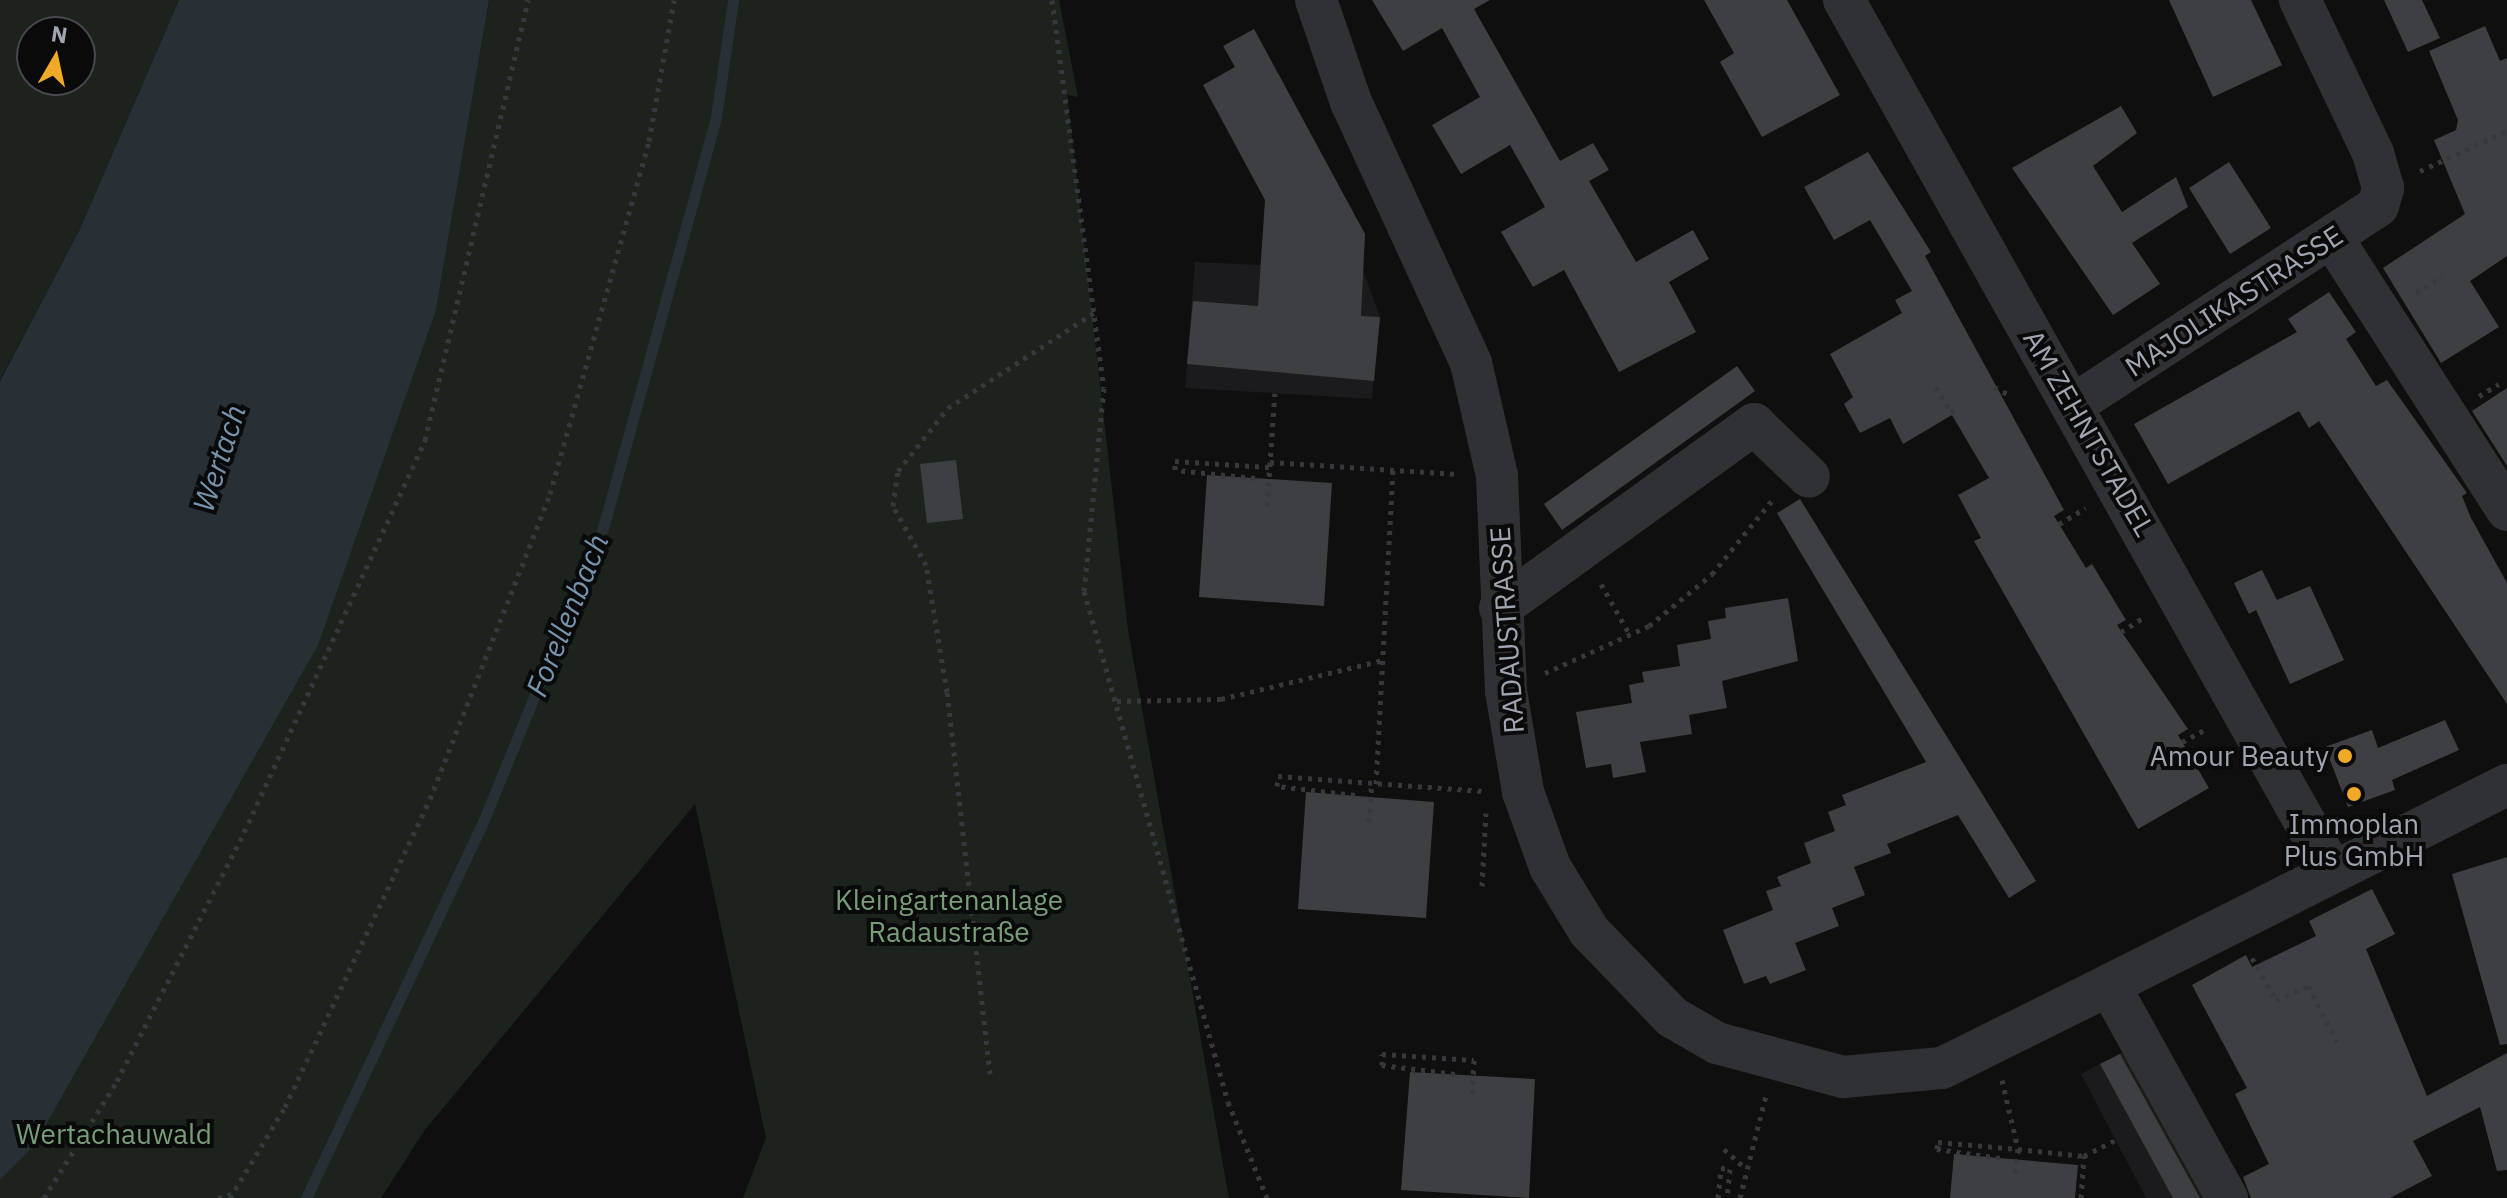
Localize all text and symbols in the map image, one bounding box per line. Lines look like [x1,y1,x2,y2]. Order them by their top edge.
north arrow [16,16,96,96]
text: N [49,18,70,49]
street label: MAJOLIKASTRASSE [2119,218,2349,384]
street label: AM ZEHNTSTADEL [2016,324,2162,542]
water label: Wertach [185,400,253,516]
street label: RADAUSTRASSE [1483,525,1531,735]
water label: Forellenbach [518,528,616,702]
place label: Amour Beauty [2150,739,2329,773]
marker: Amour Beauty [2336,747,2354,765]
marker: Immoplan Plus GmbH [2345,785,2363,803]
place label: Immoplan Plus GmbH [2284,807,2424,873]
park label: Kleingartenanlage Radaustraße [835,883,1063,949]
park label: Wertachauwald [16,1117,212,1151]

